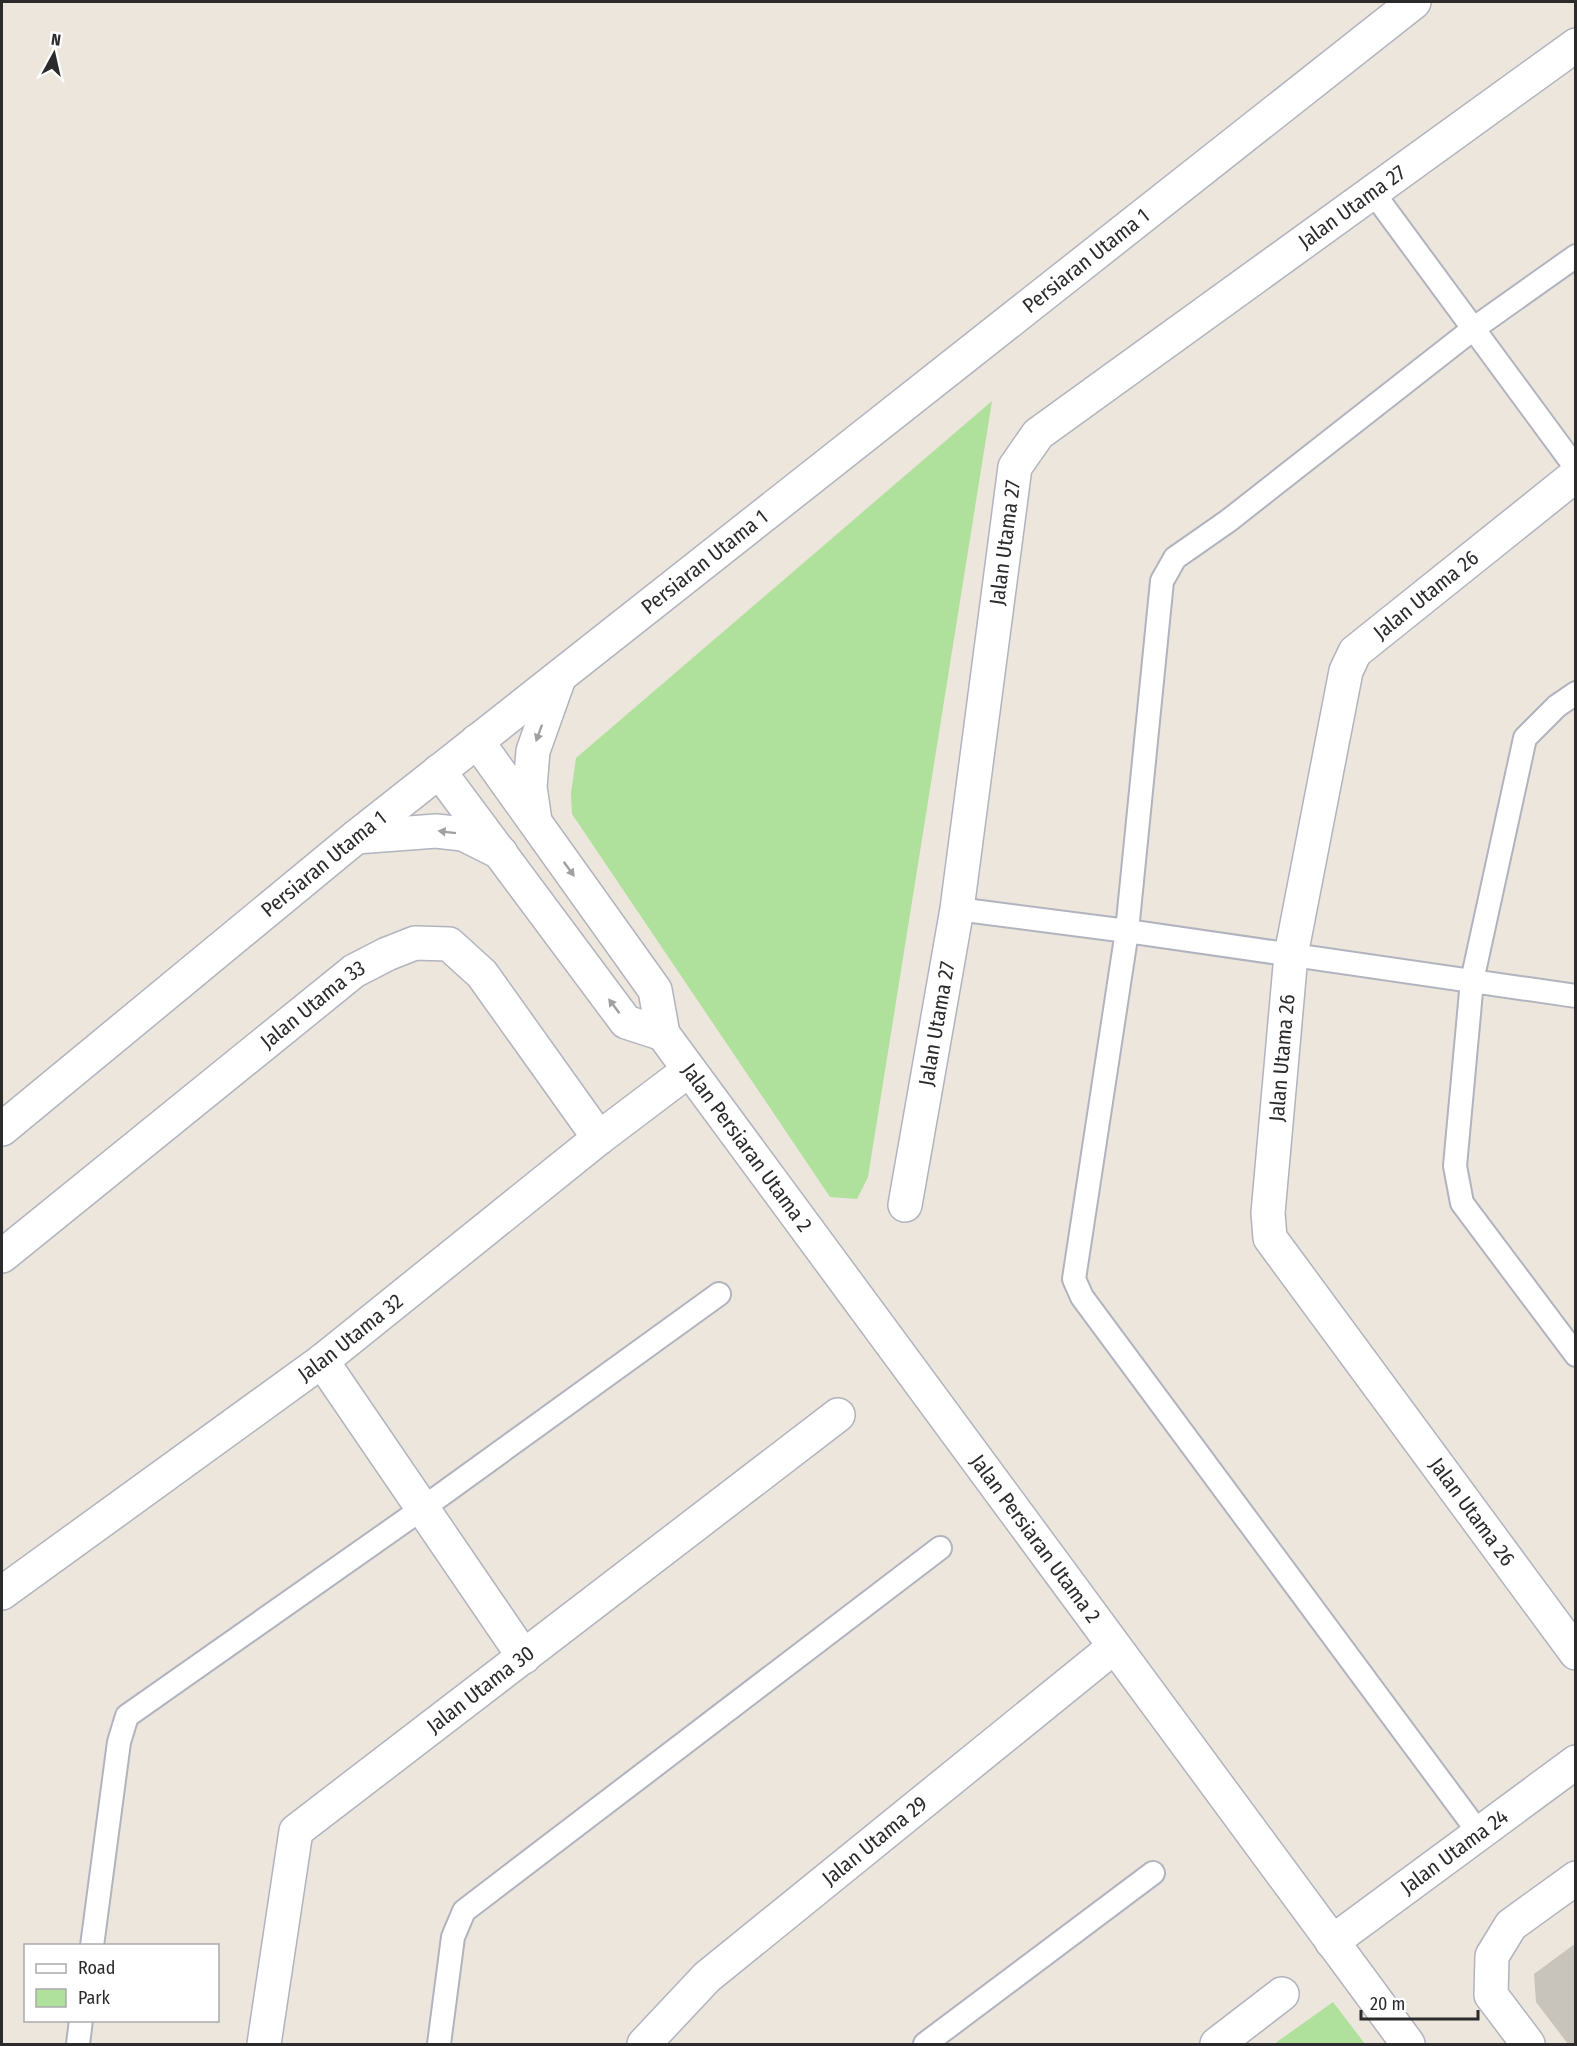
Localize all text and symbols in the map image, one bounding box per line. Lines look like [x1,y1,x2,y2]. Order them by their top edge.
north arrow [24,24,84,84]
text: N [50,30,62,50]
street label: Jalan Utama 27 [1293,160,1411,254]
street label: Persiaran Utama 1 [1017,203,1155,319]
street label: Jalan Utama 27 [984,479,1026,607]
street label: Persiaran Utama 1 [636,504,773,620]
street label: Jalan Utama 26 [1368,545,1484,645]
one-way arrow [533,724,543,742]
street label: Persiaran Utama 1 [256,805,392,923]
one-way arrow [438,828,457,837]
one-way arrow [562,861,574,876]
street label: Jalan Utama 33 [255,955,370,1054]
street label: Jalan Utama 27 [913,959,961,1088]
street label: Jalan Utama 26 [1263,993,1301,1123]
one-way arrow [609,999,621,1014]
street label: Jalan Persiaran Utama 2 [676,1058,818,1237]
street label: Jalan Utama 32 [293,1288,408,1387]
street label: Jalan Persiaran Utama 2 [965,1449,1106,1628]
street label: Jalan Utama 26 [1424,1453,1521,1571]
street label: Jalan Utama 30 [422,1640,540,1739]
street label: Jalan Utama 29 [817,1791,933,1891]
street label: Jalan Utama 24 [1395,1803,1513,1900]
legend [24,1944,219,2022]
text: Road [78,1957,115,1979]
scale bar [1361,1983,1478,2021]
text: Park [78,1987,111,2009]
text: 20 m [1370,1993,1405,2015]

